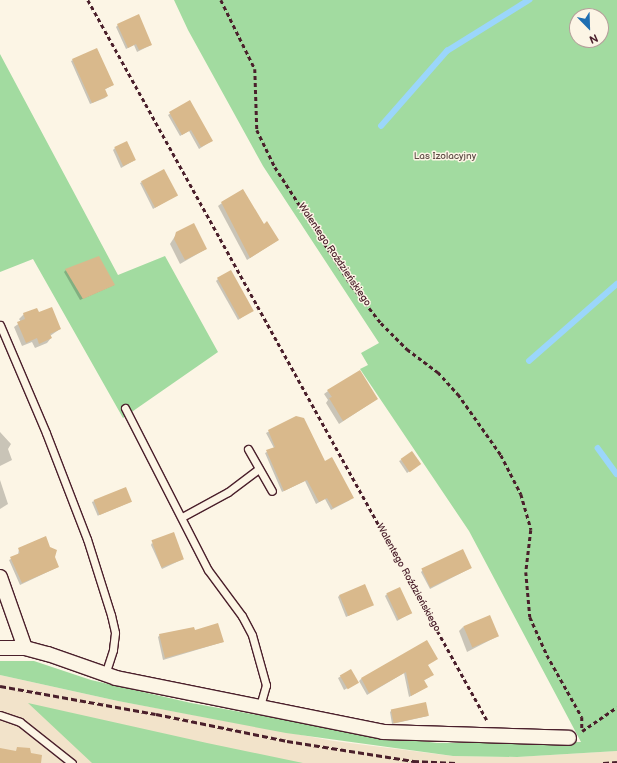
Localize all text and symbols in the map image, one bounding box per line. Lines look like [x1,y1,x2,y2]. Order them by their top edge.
north arrow [569,8,609,48]
text: N [587,31,600,46]
park label: Las Izolacyjny [414,151,476,163]
street label: Walentego Roździeńskiego [295,201,373,309]
street label: Walentego Roździeńskiego [373,522,443,634]

